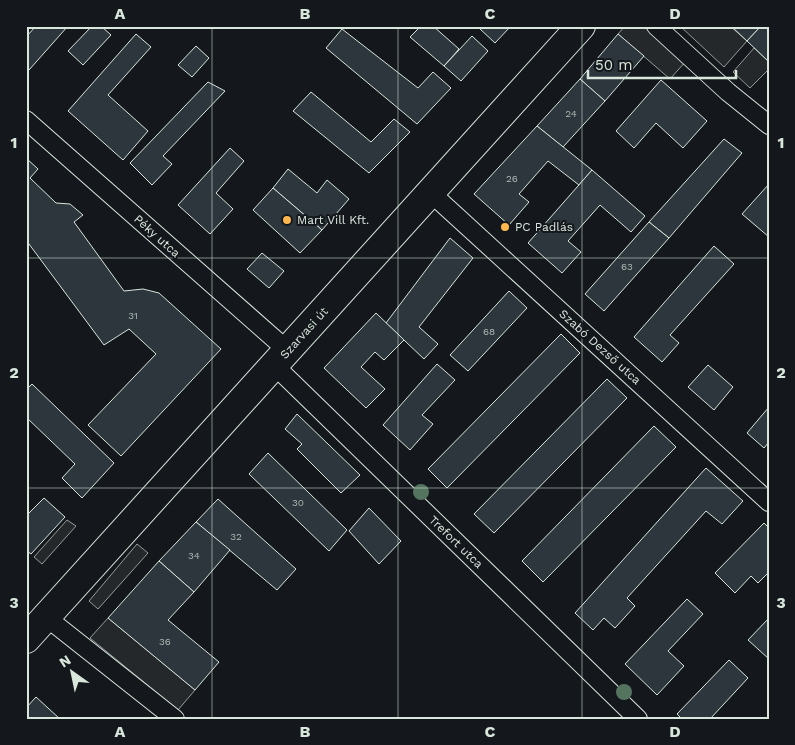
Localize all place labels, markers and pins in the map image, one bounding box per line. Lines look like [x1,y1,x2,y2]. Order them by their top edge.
place label: Mart Vill Kft. [297,213,369,227]
marker: Mart Vill Kft. [281,214,293,226]
place label: PC Padlás [515,220,573,234]
marker: PC Padlás [499,221,511,233]

